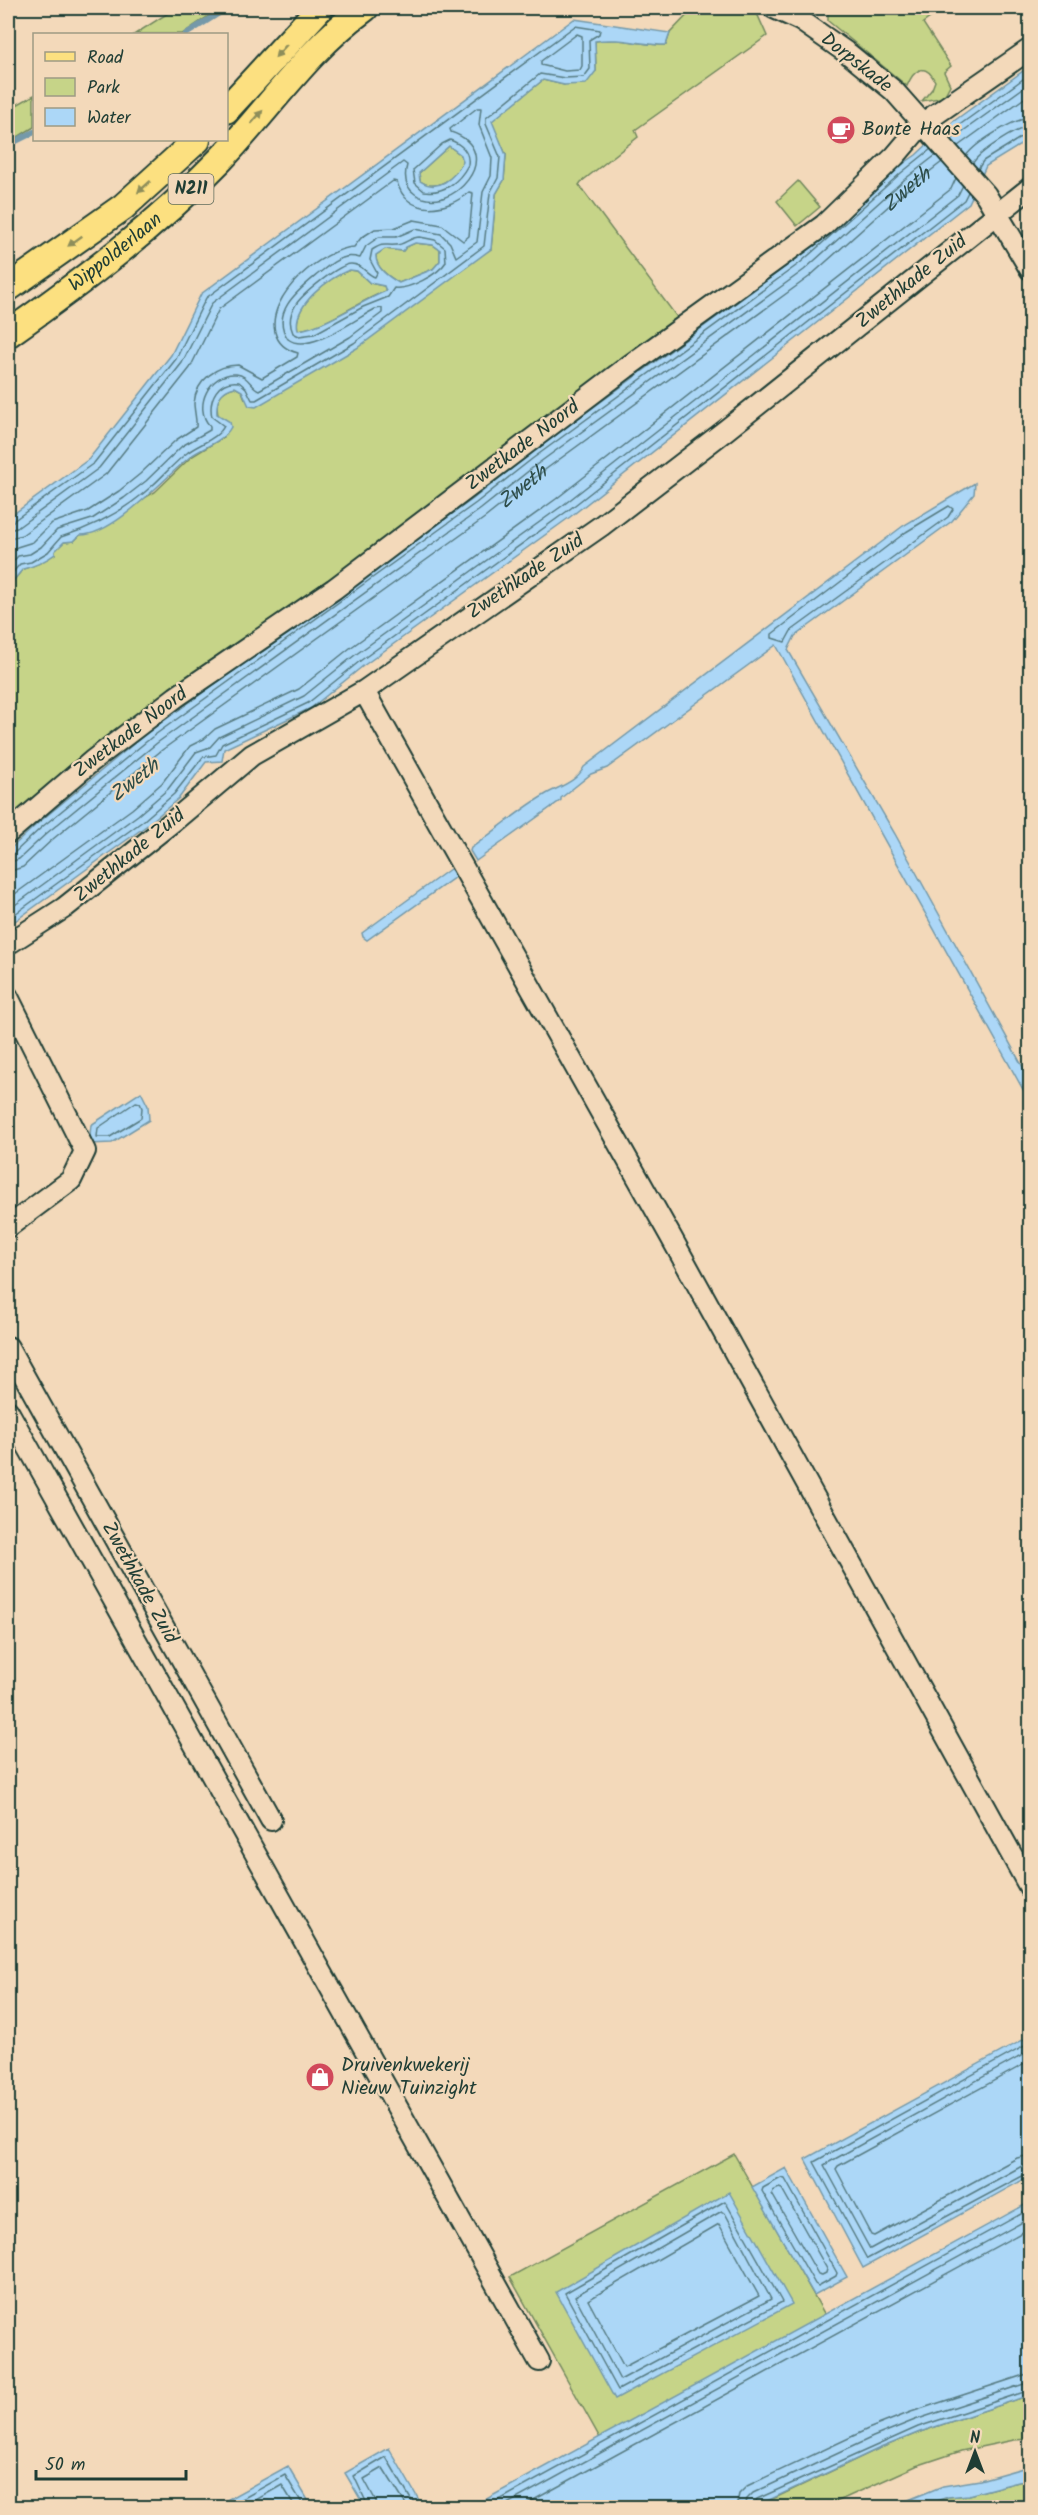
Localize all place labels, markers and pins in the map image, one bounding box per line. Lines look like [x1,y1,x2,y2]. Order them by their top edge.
cafe icon: Bonte Haas [825,114,857,146]
place label: Bonte Haas [862,114,960,146]
place label: Druivenkwekerij Nieuw Tuinzight [341,2050,477,2105]
shop icon: Druivenkwekerij Nieuw Tuinzight [304,2061,336,2093]

